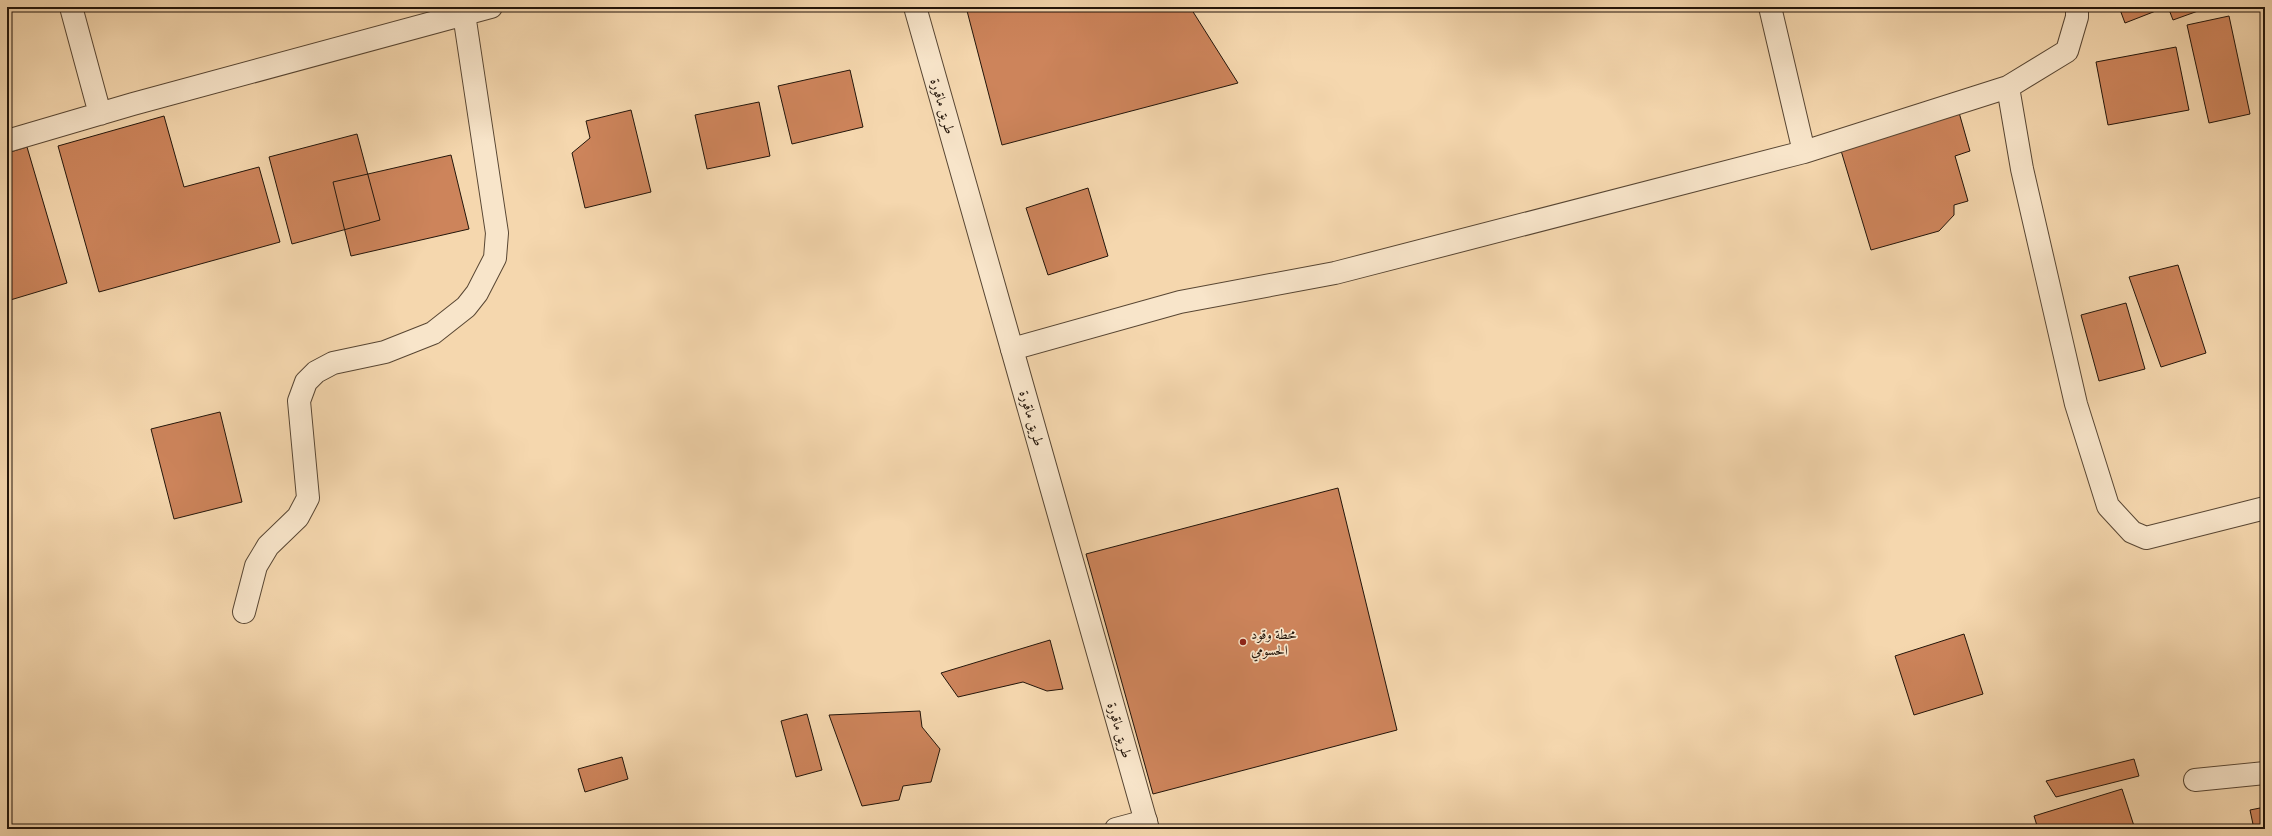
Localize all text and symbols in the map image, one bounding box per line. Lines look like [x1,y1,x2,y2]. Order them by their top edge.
street label: طريق ماقورة [926,76,959,136]
street label: طريق ماقورة [1015,388,1048,448]
place label: محطة وقود الحسومي [1251,626,1297,662]
marker: محطة وقود الحسومي [1238,637,1248,647]
street label: طريق ماقورة [1103,700,1136,760]

